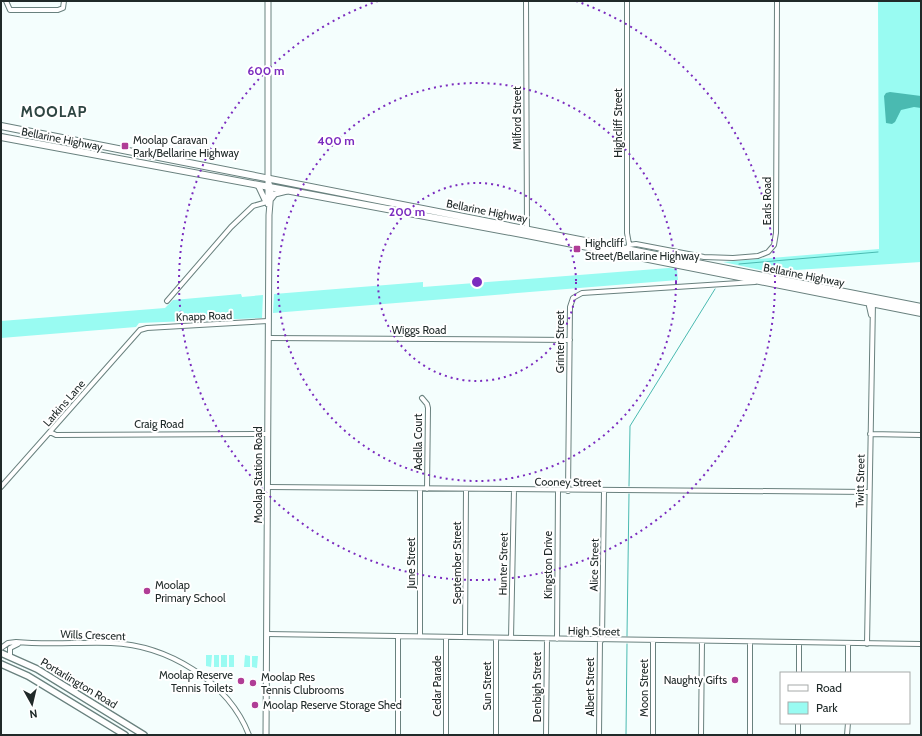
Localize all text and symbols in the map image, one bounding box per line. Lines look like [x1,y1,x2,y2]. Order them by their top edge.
text: 600 m [248,63,284,78]
street label: Milford Street [510,86,524,150]
street label: Highcliff Street [611,88,625,158]
district label: MOOLAP [20,103,88,121]
street label: Bellarine Highway [20,124,104,154]
place label: Moolap Caravan Park/Bellarine Highway [133,133,239,160]
text: 400 m [317,133,355,148]
marker: Moolap Caravan Park/Bellarine Highway [120,141,130,151]
street label: Earls Road [760,177,774,225]
street label: Bellarine Highway [445,196,529,226]
text: 200 m [389,204,425,219]
place label: Highcliff Street/Bellarine Highway [585,236,700,263]
marker: Highcliff Street/Bellarine Highway [572,244,582,254]
street label: Bellarine Highway [762,260,846,290]
centre of rings [470,275,484,289]
street label: Knapp Road [176,308,232,324]
street label: Grinter Street [553,310,567,373]
street label: Wiggs Road [392,323,446,337]
street label: Larkins Lane [40,377,88,429]
street label: Adella Court [411,413,425,470]
street label: Craig Road [134,417,184,431]
street label: Moolap Station Road [251,426,265,524]
street label: Twitt Street [853,454,867,508]
street label: Cooney Street [535,474,602,490]
street label: September Street [450,521,464,605]
street label: Kingston Drive [541,531,555,599]
street label: Hunter Street [495,532,511,596]
street label: June Street [404,537,418,589]
street label: Alice Street [587,538,601,592]
place label: Moolap Primary School [155,578,226,605]
marker: Moolap Primary School [142,586,152,596]
street label: High Street [568,624,621,638]
street label: Wills Crescent [60,627,126,643]
street label: Denbigh Street [530,652,544,722]
street label: Portarlington Road [38,655,120,711]
street label: Cedar Parade [430,655,444,717]
street label: Albert Street [583,657,597,716]
street label: Moon Street [637,659,651,717]
street label: Sun Street [480,661,494,711]
place label: Moolap Reserve Tennis Toilets [159,668,233,695]
place label: Moolap Res Tennis Clubrooms [261,670,345,697]
legend [780,672,910,724]
place label: Naughty Gifts [664,673,727,687]
marker: Naughty Gifts [730,675,740,685]
marker: Moolap Reserve Tennis Toilets [236,676,246,686]
marker: Moolap Res Tennis Clubrooms [248,678,258,688]
text: Road [816,680,842,695]
north arrow [12,684,52,724]
place label: Moolap Reserve Storage Shed [263,698,402,712]
marker: Moolap Reserve Storage Shed [250,700,260,710]
text: Park [816,700,838,715]
text: N [29,706,38,721]

